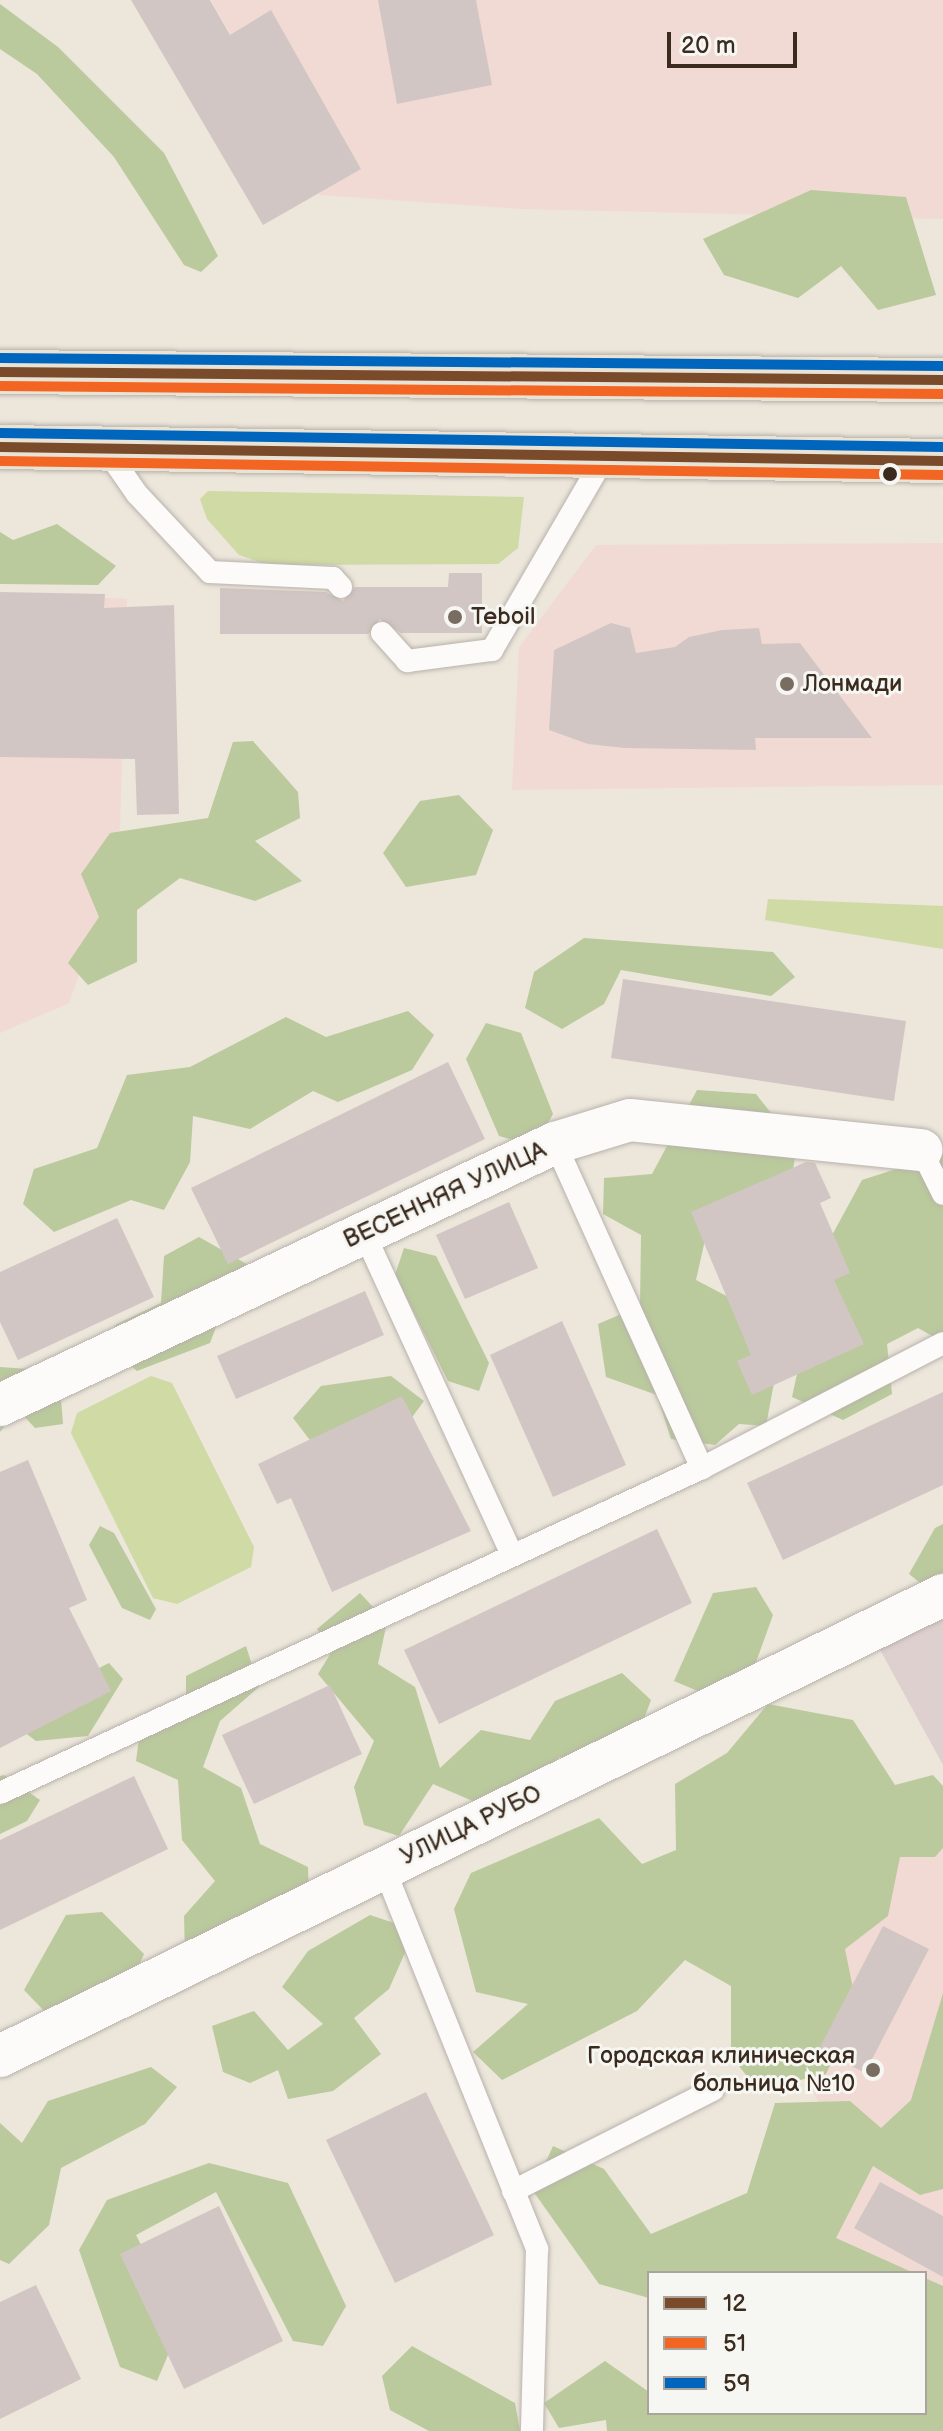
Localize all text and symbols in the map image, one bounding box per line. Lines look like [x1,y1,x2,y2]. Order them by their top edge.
scale bar [671,16,801,66]
text: 20 m [681,31,736,60]
unlabelled marker [882,466,898,482]
place label: Teboil [471,603,535,631]
marker: Teboil [446,608,464,626]
place label: Лонмади [803,670,902,698]
marker: Лонмади [778,675,796,693]
street label: ВЕСЕННЯЯ УЛИЦА [339,1135,551,1255]
street label: УЛИЦА РУБО [396,1779,546,1871]
place label: Городская клиническая больница №10 [587,2042,855,2098]
marker: Городская клиническая больница №10 [862,2059,884,2081]
legend [647,2271,927,2415]
text: 12 [723,2289,746,2318]
text: 51 [723,2329,746,2358]
text: 59 [723,2369,751,2398]

